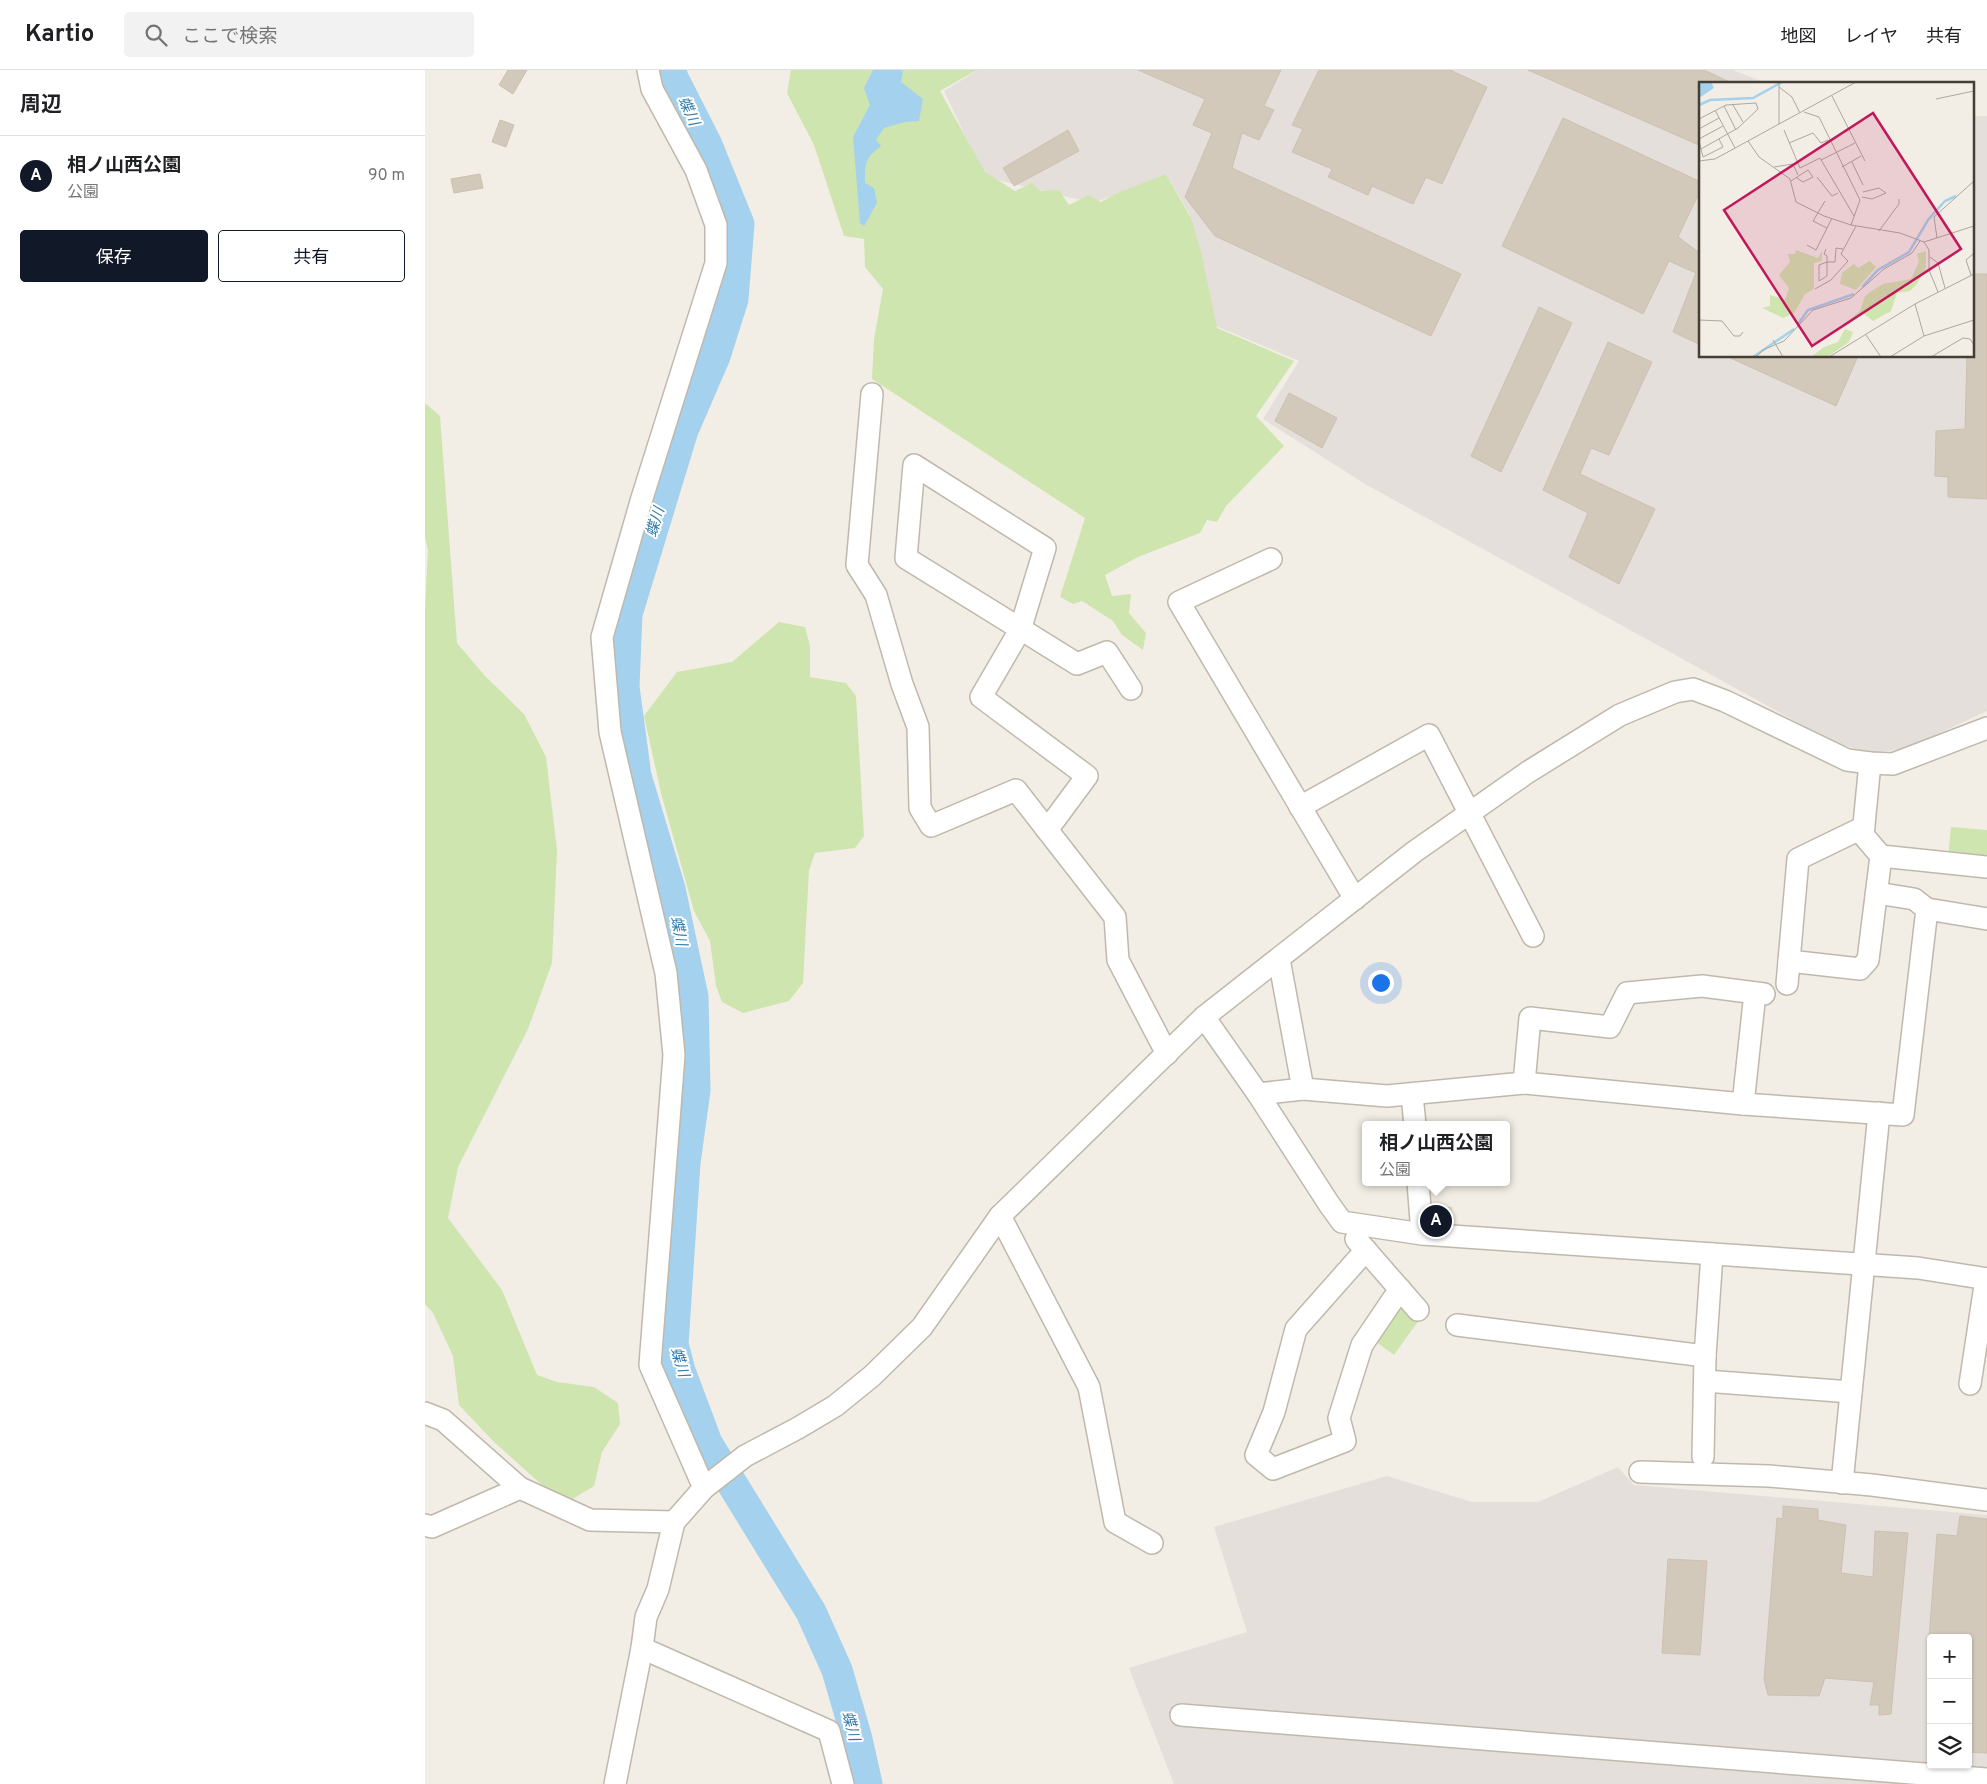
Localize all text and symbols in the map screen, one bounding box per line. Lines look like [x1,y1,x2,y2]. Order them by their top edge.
search box [124,12,474,57]
text: Kartio [25,20,94,50]
icon: search [142,21,170,49]
text: ここで検索 [182,25,277,49]
text: 地図 [1781,26,1817,49]
text: レイヤ [1845,26,1898,49]
text: 共有 [1926,26,1962,49]
inset map [1699,82,1975,358]
text: 周辺 [20,92,62,119]
water label: 蝶川 [673,94,703,131]
text: 相ノ山西公園 [67,154,181,178]
text: A [30,166,42,186]
text: 90 m [368,166,405,186]
text: 公園 [67,183,99,203]
button: 保存 [20,230,208,282]
button: 共有 [218,230,405,282]
water label: 蝶川 [643,503,670,540]
water label: 蝶川 [665,915,690,950]
your location [1368,970,1394,996]
popup [1362,1121,1510,1186]
text: 相ノ山西公園 [1379,1132,1493,1156]
text: 公園 [1379,1161,1411,1181]
pin: A [1420,1202,1452,1240]
water label: 蝶川 [665,1345,693,1381]
map controls [1927,1634,1972,1769]
button: + [1927,1634,1972,1679]
button: − [1927,1679,1972,1724]
water label: 蝶川 [836,1709,863,1745]
button: layers [1927,1724,1972,1769]

